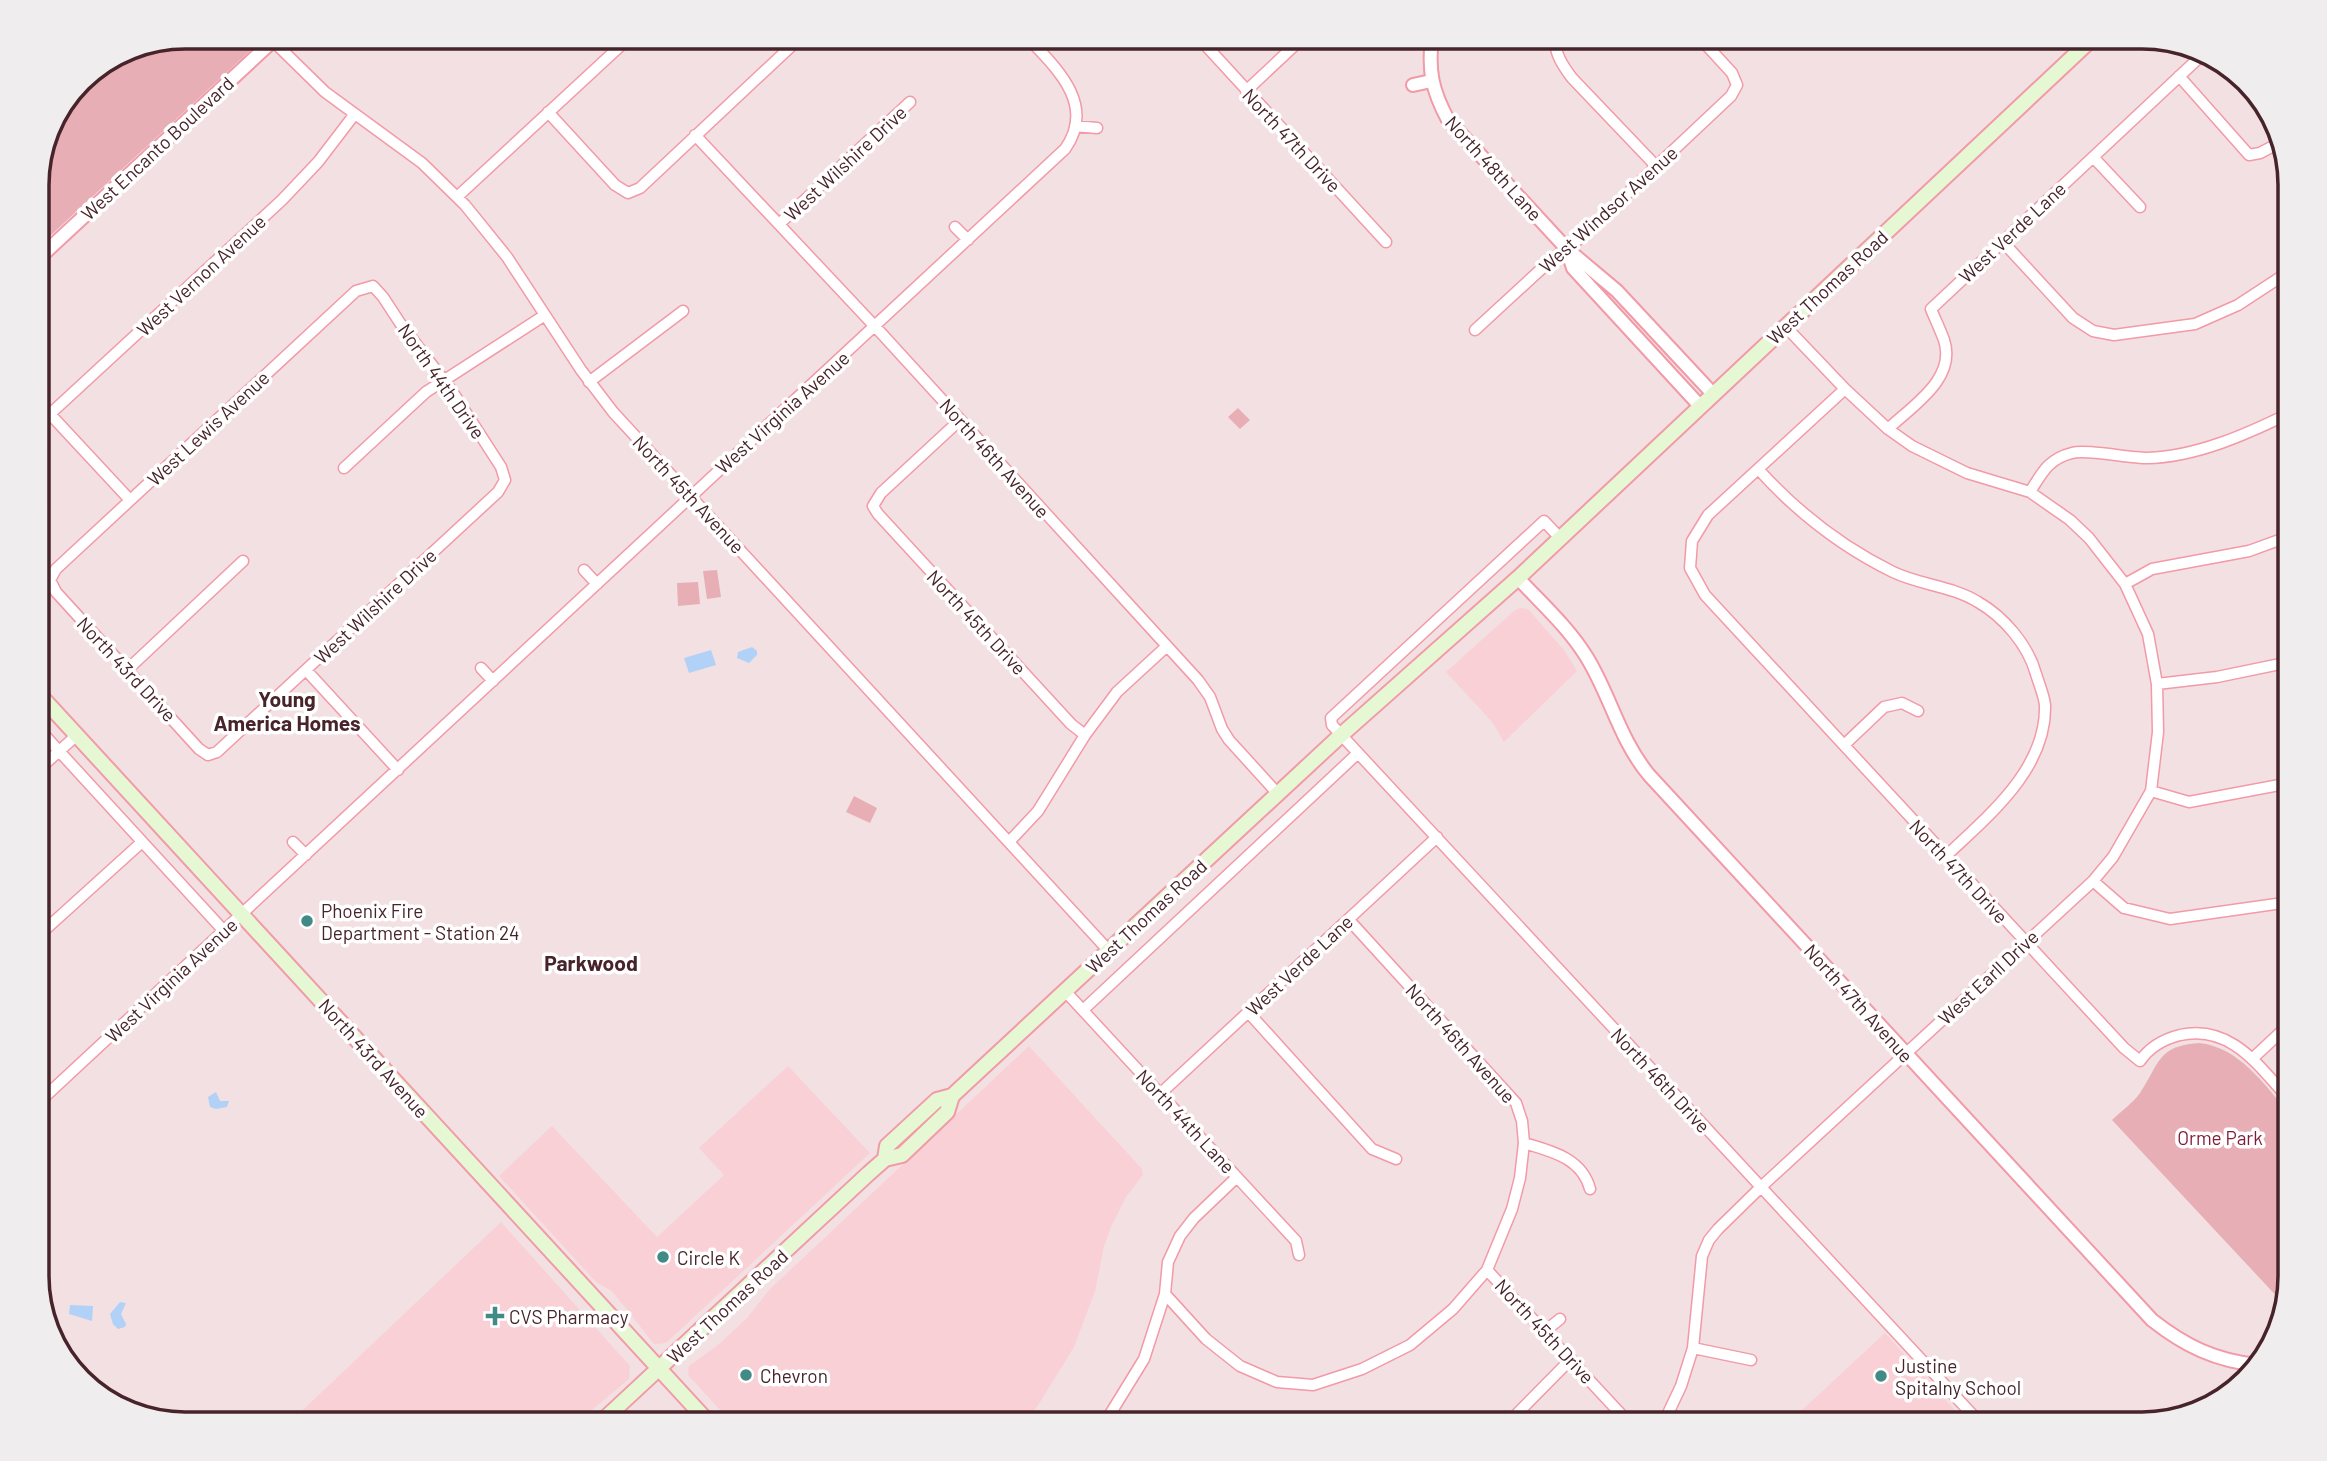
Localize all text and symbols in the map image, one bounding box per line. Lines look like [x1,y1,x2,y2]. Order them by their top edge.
street label: West Encanto Boulevard [76,71,238,225]
street label: North 47th Drive [1238,83,1346,197]
street label: West Wilshire Drive [779,100,911,226]
street label: North 48th Lane [1441,111,1547,225]
street label: West Windsor Avenue [1534,141,1682,277]
street label: West Verde Lane [1954,177,2070,287]
street label: West Vernon Avenue [132,209,270,341]
street label: West Thomas Road [1762,225,1892,349]
street label: North 44th Drive [394,319,490,443]
street label: West Virginia Avenue [710,346,854,478]
street label: West Lewis Avenue [142,366,274,490]
street label: North 46th Avenue [935,393,1055,523]
street label: North 45th Avenue [628,430,750,558]
street label: West Wilshire Drive [309,543,441,669]
street label: North 45th Drive [923,565,1031,679]
street label: North 43rd Drive [73,612,181,726]
district label: Young America Homes [213,686,361,735]
street label: North 47th Drive [1905,814,2013,928]
street label: West Thomas Road [1081,854,1211,978]
place label: Phoenix Fire Department - Station 24 [321,899,520,944]
street label: West Verde Lane [1241,910,1357,1020]
street label: West Virginia Avenue [100,913,242,1047]
marker: Phoenix Fire Department - Station 24 [299,913,315,929]
street label: West Earll Drive [1933,925,2043,1029]
street label: North 47th Avenue [1800,939,1918,1067]
district label: Parkwood [544,950,638,975]
street label: North 46th Avenue [1401,978,1521,1108]
street label: North 43rd Avenue [314,993,434,1123]
street label: North 46th Drive [1607,1023,1715,1137]
street label: North 44th Lane [1132,1064,1240,1178]
park label: Orme Park [2177,1126,2263,1149]
street label: West Thomas Road [662,1244,792,1368]
place label: Circle K [677,1246,740,1269]
marker: Circle K [655,1249,671,1265]
street label: North 45th Drive [1491,1274,1599,1388]
place label: CVS Pharmacy [509,1305,629,1328]
marker: CVS Pharmacy [487,1308,503,1324]
place label: Justine Spitalny School [1895,1354,2021,1399]
place label: Chevron [760,1364,828,1387]
marker: Chevron [738,1367,754,1383]
marker: Justine Spitalny School [1873,1368,1889,1384]

